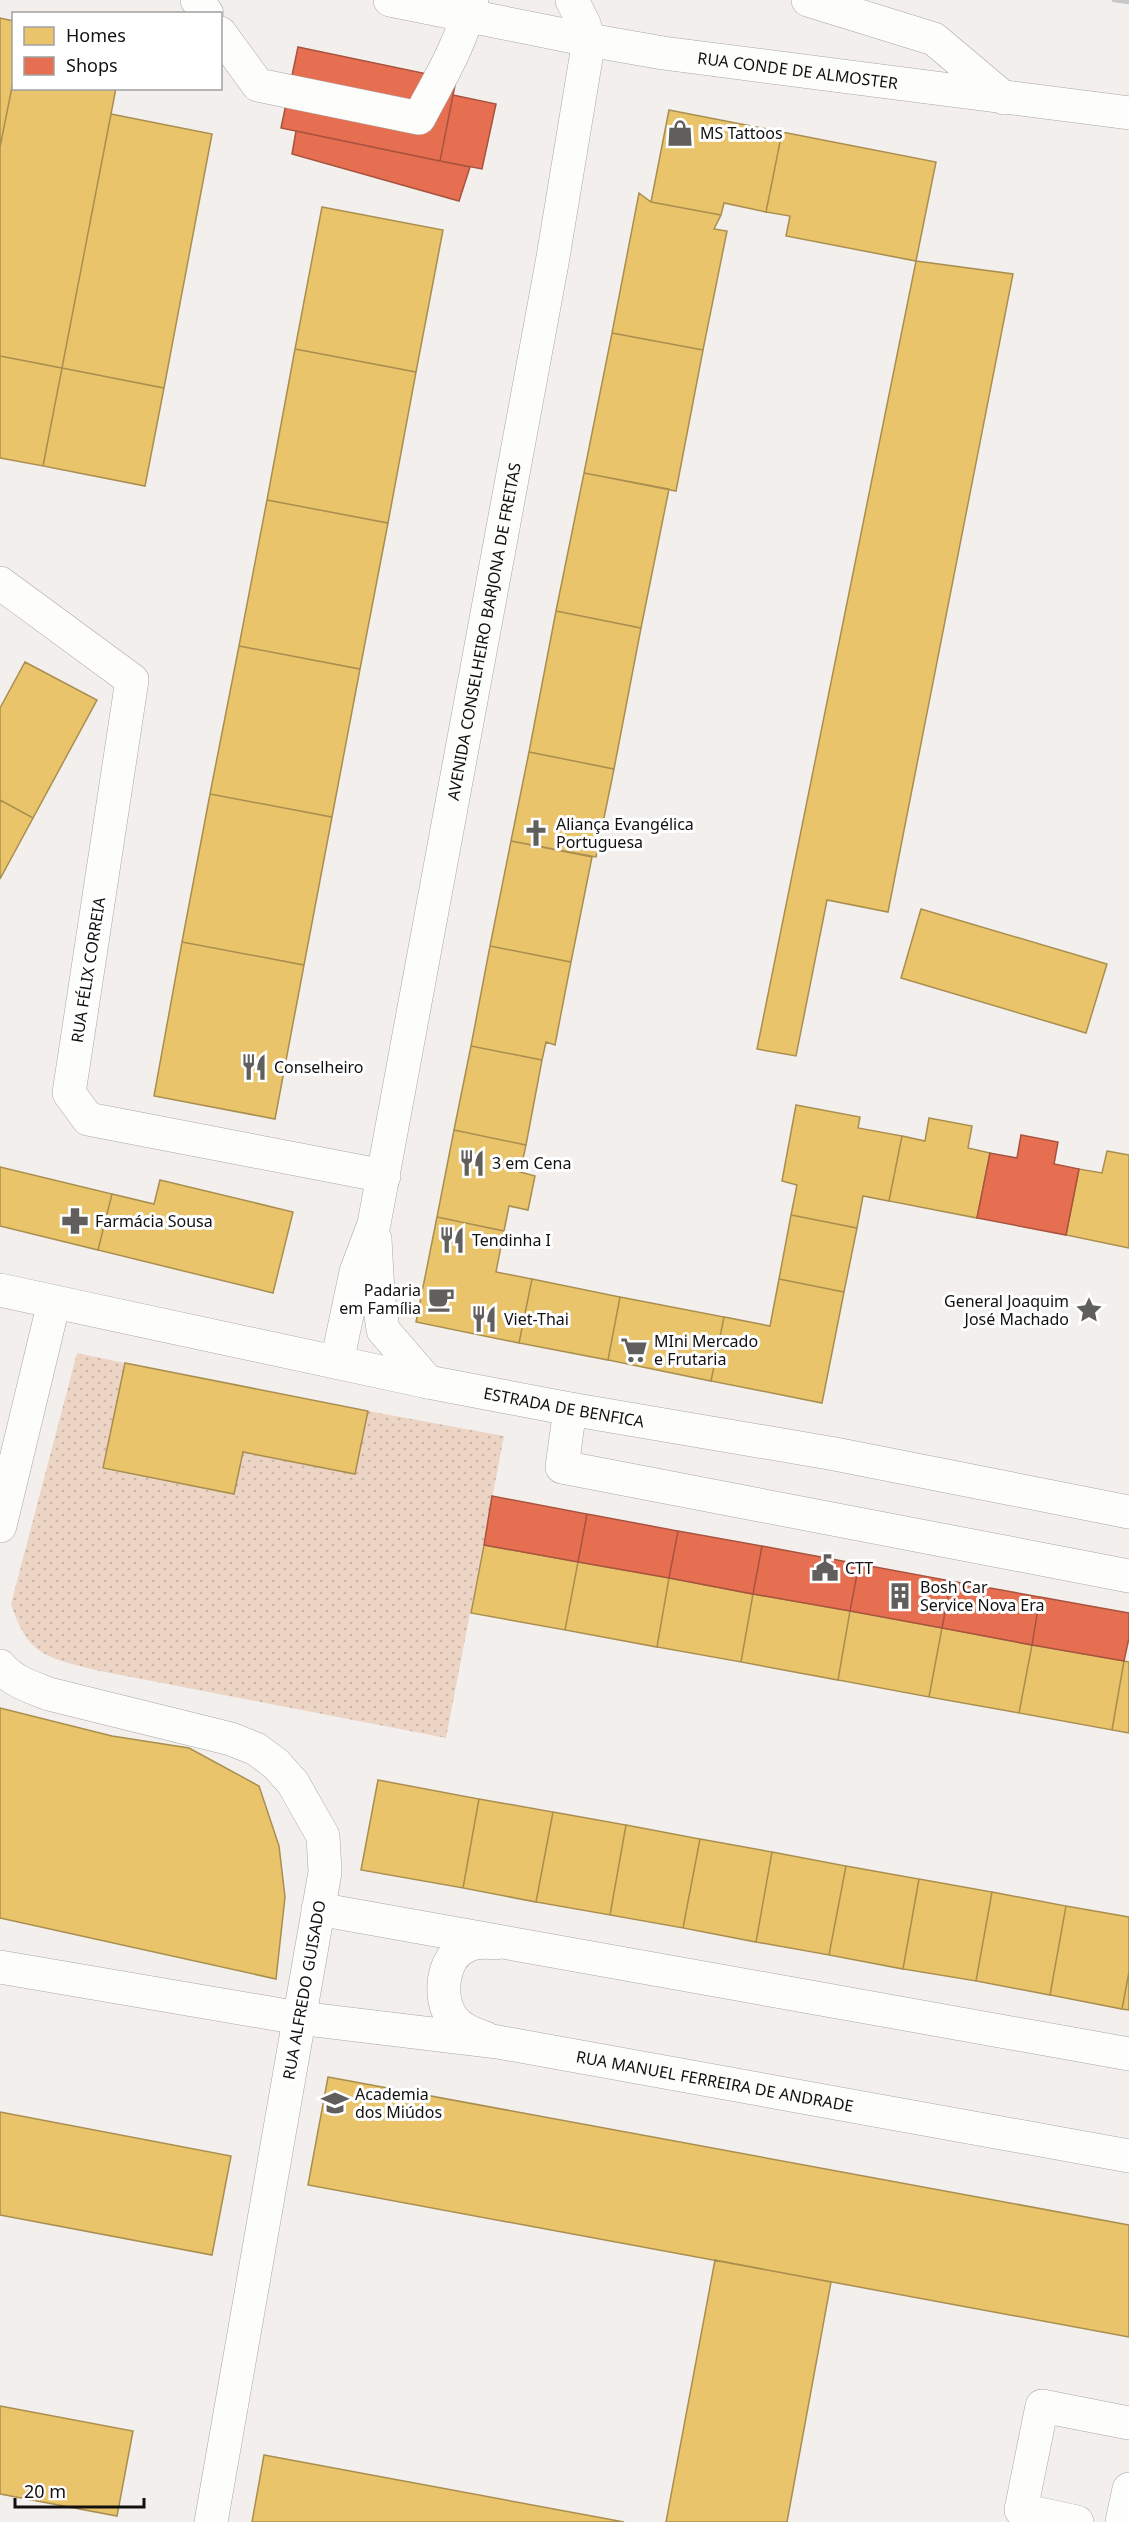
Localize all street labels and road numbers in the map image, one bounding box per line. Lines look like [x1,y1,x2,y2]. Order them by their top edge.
street label: RUA CONDE DE ALMOSTER [696,47,899,94]
street label: AVENIDA CONSELHEIRO BARJONA DE FREITAS [442,460,526,802]
street label: RUA FÉLIX CORREIA [66,895,110,1044]
street label: ESTRADA DE BENFICA [482,1382,647,1433]
street label: RUA ALFREDO GUISADO [277,1899,331,2081]
street label: RUA MANUEL FERREIRA DE ANDRADE [574,2045,855,2117]

